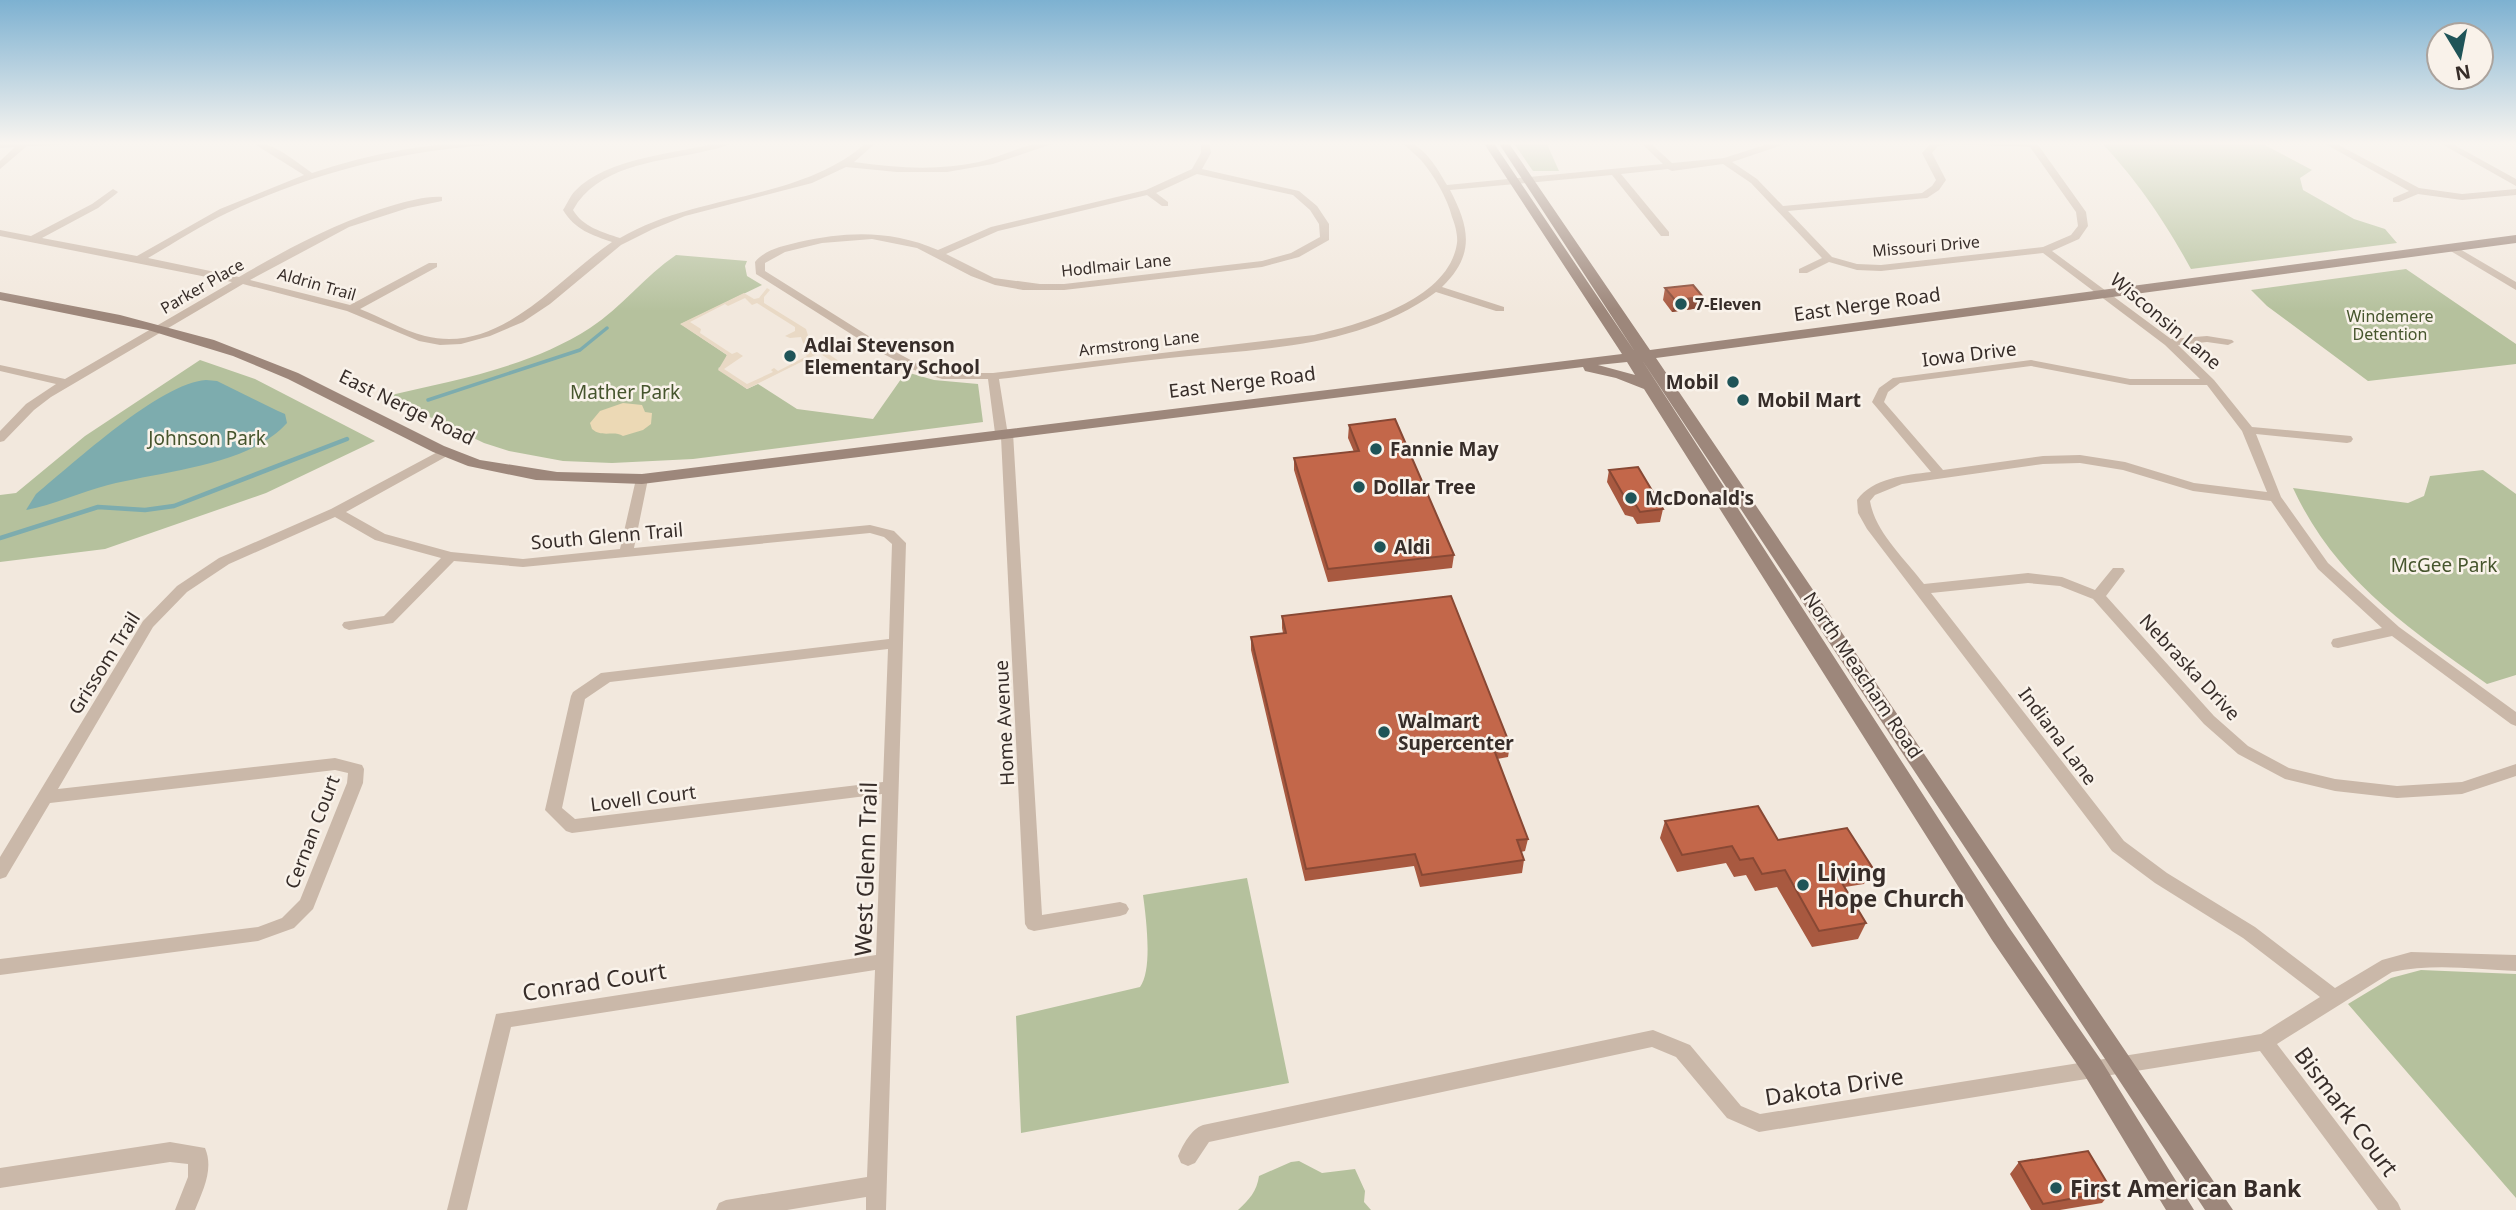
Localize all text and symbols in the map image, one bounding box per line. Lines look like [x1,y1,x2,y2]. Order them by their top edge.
north arrow [2425,21,2495,91]
text: N [2453,59,2473,87]
street label: Missouri Drive [1871,230,1981,262]
street label: Hodlmair Lane [1060,248,1172,282]
street label: Parker Place [156,253,248,319]
street label: Aldrin Trail [275,262,359,306]
street label: Wisconsin Lane [2105,267,2227,375]
street label: East Nerge Road [1792,281,1942,327]
place label: 7-Eleven [1695,293,1761,315]
marker: 7-Eleven [1673,296,1689,312]
park label: Windemere Detention [2346,305,2434,345]
street label: Armstrong Lane [1077,325,1201,361]
place label: Adlai Stevenson Elementary School [804,332,980,380]
street label: Iowa Drive [1920,335,2018,373]
marker: Adlai Stevenson Elementary School [782,348,798,364]
street label: East Nerge Road [1167,360,1317,404]
street label: East Nerge Road [335,363,479,451]
place label: Mobil [1666,369,1719,395]
marker: Mobil [1725,374,1741,390]
park label: Mather Park [570,379,680,405]
place label: Mobil Mart [1757,387,1861,413]
marker: Mobil Mart [1735,392,1751,408]
park label: Johnson Park [146,425,266,451]
place label: Fannie May [1390,436,1499,462]
marker: Fannie May [1368,441,1384,457]
place label: Dollar Tree [1373,474,1476,500]
marker: Dollar Tree [1351,479,1367,495]
place label: McDonald's [1645,485,1754,511]
marker: McDonald's [1623,490,1639,506]
street label: South Glenn Trail [530,516,684,556]
place label: Aldi [1394,534,1431,560]
marker: Aldi [1372,539,1388,555]
park label: McGee Park [2391,552,2497,578]
street label: North Meacham Road [1797,587,1929,763]
street label: Grissom Trail [62,607,146,719]
street label: Nebraska Drive [2134,608,2246,726]
street label: Home Avenue [988,660,1020,786]
street label: Indiana Lane [2013,682,2103,790]
place label: Walmart Supercenter [1398,708,1514,756]
marker: Walmart Supercenter [1376,724,1392,740]
street label: Cernan Court [278,771,346,892]
street label: Lovell Court [589,779,697,817]
street label: West Glenn Trail [846,781,884,957]
place label: Living Hope Church [1817,856,1965,914]
marker: Living Hope Church [1795,877,1811,893]
street label: Conrad Court [520,954,668,1008]
street label: Bismark Court [2288,1040,2406,1182]
street label: Dakota Drive [1762,1059,1906,1113]
place label: First American Bank [2070,1172,2302,1204]
marker: First American Bank [2048,1180,2064,1196]

